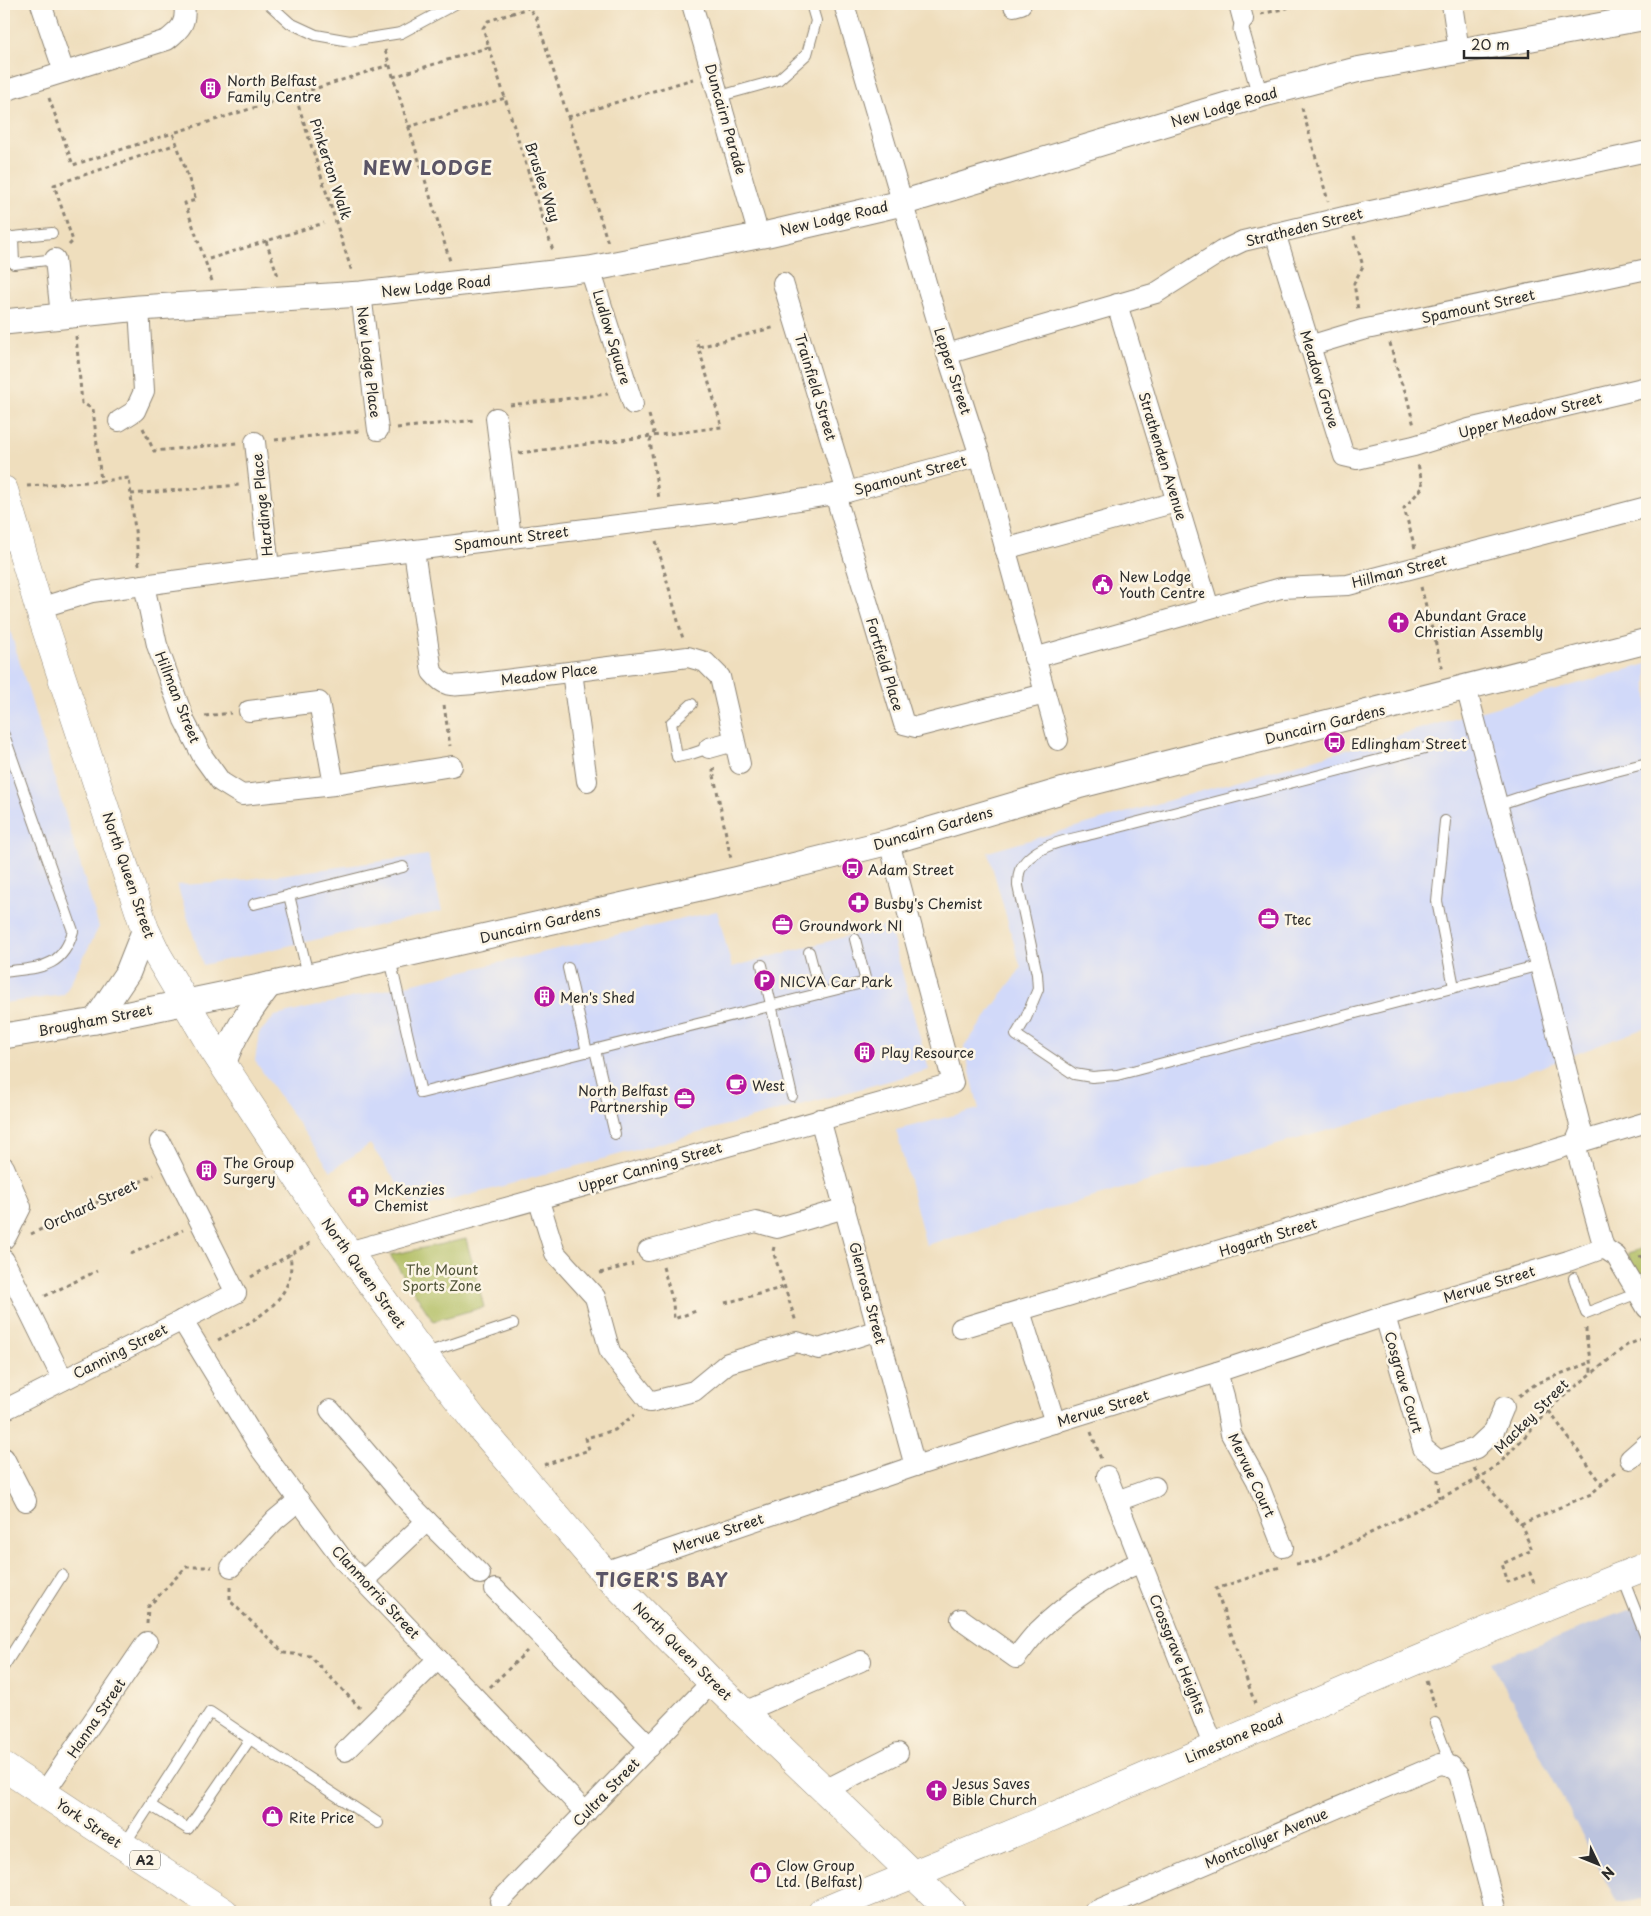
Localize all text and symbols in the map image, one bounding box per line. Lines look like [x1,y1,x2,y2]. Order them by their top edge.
scale bar [1464,28,1527,60]
text: 20 m [1471,32,1510,55]
street label: Duncairn Parade [700,61,752,177]
place label: North Belfast Family Centre [227,70,321,107]
building icon: North Belfast Family Centre [199,76,223,100]
street label: New Lodge Road [1168,82,1280,132]
street label: Pinkerton Walk [305,116,357,223]
street label: Bruslee Way [520,139,566,225]
district label: NEW LODGE [363,153,493,181]
street label: New Lodge Road [778,195,890,241]
street label: Stratheden Street [1243,202,1365,252]
street label: New Lodge Road [380,270,492,302]
street label: Spamount Street [1419,284,1537,328]
street label: Ludlow Square [588,287,636,387]
street label: New Lodge Place [352,305,386,419]
street label: Lepper Street [929,325,977,418]
street label: Meadow Grove [1295,328,1345,431]
street label: Trainfield Street [790,331,842,443]
street label: Upper Meadow Street [1456,387,1604,443]
street label: Strathenden Avenue [1134,389,1193,523]
street label: Spamount Street [852,450,969,500]
street label: Hardinge Place [246,453,278,557]
street label: Spamount Street [452,521,570,555]
street label: Hillman Street [1349,549,1449,593]
place label: New Lodge Youth Centre [1119,566,1205,603]
public building icon: New Lodge Youth Centre [1091,572,1115,596]
place label: Abundant Grace Christian Assembly [1414,605,1543,642]
church icon: Abundant Grace Christian Assembly [1386,611,1410,635]
street label: Fortfield Place [861,615,909,713]
street label: Hillman Street [150,648,206,746]
street label: Meadow Place [500,658,599,690]
street label: Duncairn Gardens [1263,699,1387,749]
bus stop icon: Edlingham Street [1323,731,1347,755]
place label: Edlingham Street [1351,733,1467,754]
street label: Duncairn Gardens [871,801,995,855]
street label: North Queen Street [98,809,161,941]
bus stop icon: Adam Street [840,857,864,881]
place label: Adam Street [868,859,954,880]
pharmacy icon: Busby's Chemist [846,891,870,915]
place label: Busby's Chemist [874,893,983,914]
street label: Duncairn Gardens [478,900,602,948]
office icon: Ttec [1256,907,1280,931]
place label: Ttec [1284,909,1312,930]
office icon: Groundwork NI [771,913,795,937]
place label: Groundwork NI [799,915,902,936]
parking icon: NICVA Car Park [752,969,776,993]
place label: NICVA Car Park [780,971,893,992]
building icon: Men's Shed [532,985,556,1009]
place label: Men's Shed [560,987,635,1008]
street label: Brougham Street [36,999,154,1041]
building icon: Play Resource [853,1040,877,1064]
place label: Play Resource [881,1042,974,1063]
cafe icon: West [724,1073,748,1097]
place label: West [752,1075,785,1096]
place label: North Belfast Partnership [578,1080,668,1117]
office icon: North Belfast Partnership [672,1086,696,1110]
street label: Upper Canning Street [576,1136,725,1198]
place label: The Group Surgery [223,1152,294,1189]
building icon: The Group Surgery [195,1158,219,1182]
street label: Orchard Street [40,1174,141,1236]
place label: McKenzies Chemist [374,1179,445,1216]
pharmacy icon: McKenzies Chemist [346,1185,370,1209]
street label: Hogarth Street [1217,1212,1320,1262]
street label: North Queen Street [317,1213,412,1333]
street label: Glenrosa Street [844,1240,892,1347]
park label: The Mount Sports Zone [402,1259,482,1296]
street label: Mervue Street [1441,1260,1538,1308]
street label: Canning Street [69,1318,171,1384]
street label: Cosgrave Court [1380,1329,1429,1435]
street label: Mackey Street [1489,1374,1573,1458]
street label: Mervue Street [1055,1384,1152,1432]
street label: Mervue Court [1223,1429,1281,1521]
street label: Mervue Street [670,1508,766,1558]
street label: Clanmorris Street [327,1541,425,1644]
district label: TIGER'S BAY [595,1565,729,1593]
street label: Crossgrave Heights [1144,1591,1212,1718]
street label: North Queen Street [629,1597,737,1705]
street label: Hanna Street [62,1674,131,1762]
street label: Limestone Road [1182,1708,1286,1768]
street label: Cultra Street [568,1753,644,1831]
place label: Jesus Saves Bible Church [952,1773,1037,1810]
church icon: Jesus Saves Bible Church [924,1779,948,1803]
street label: York Street [52,1793,126,1853]
street label: Montcollyer Avenue [1201,1802,1331,1873]
shop icon: Rite Price [261,1805,285,1829]
place label: Rite Price [289,1807,354,1828]
north arrow [1574,1838,1624,1888]
road number: A2 [130,1850,160,1870]
place label: Clow Group Ltd. (Belfast) [776,1855,863,1892]
shop icon: Clow Group Ltd. (Belfast) [748,1861,772,1885]
text: N [1596,1862,1619,1884]

